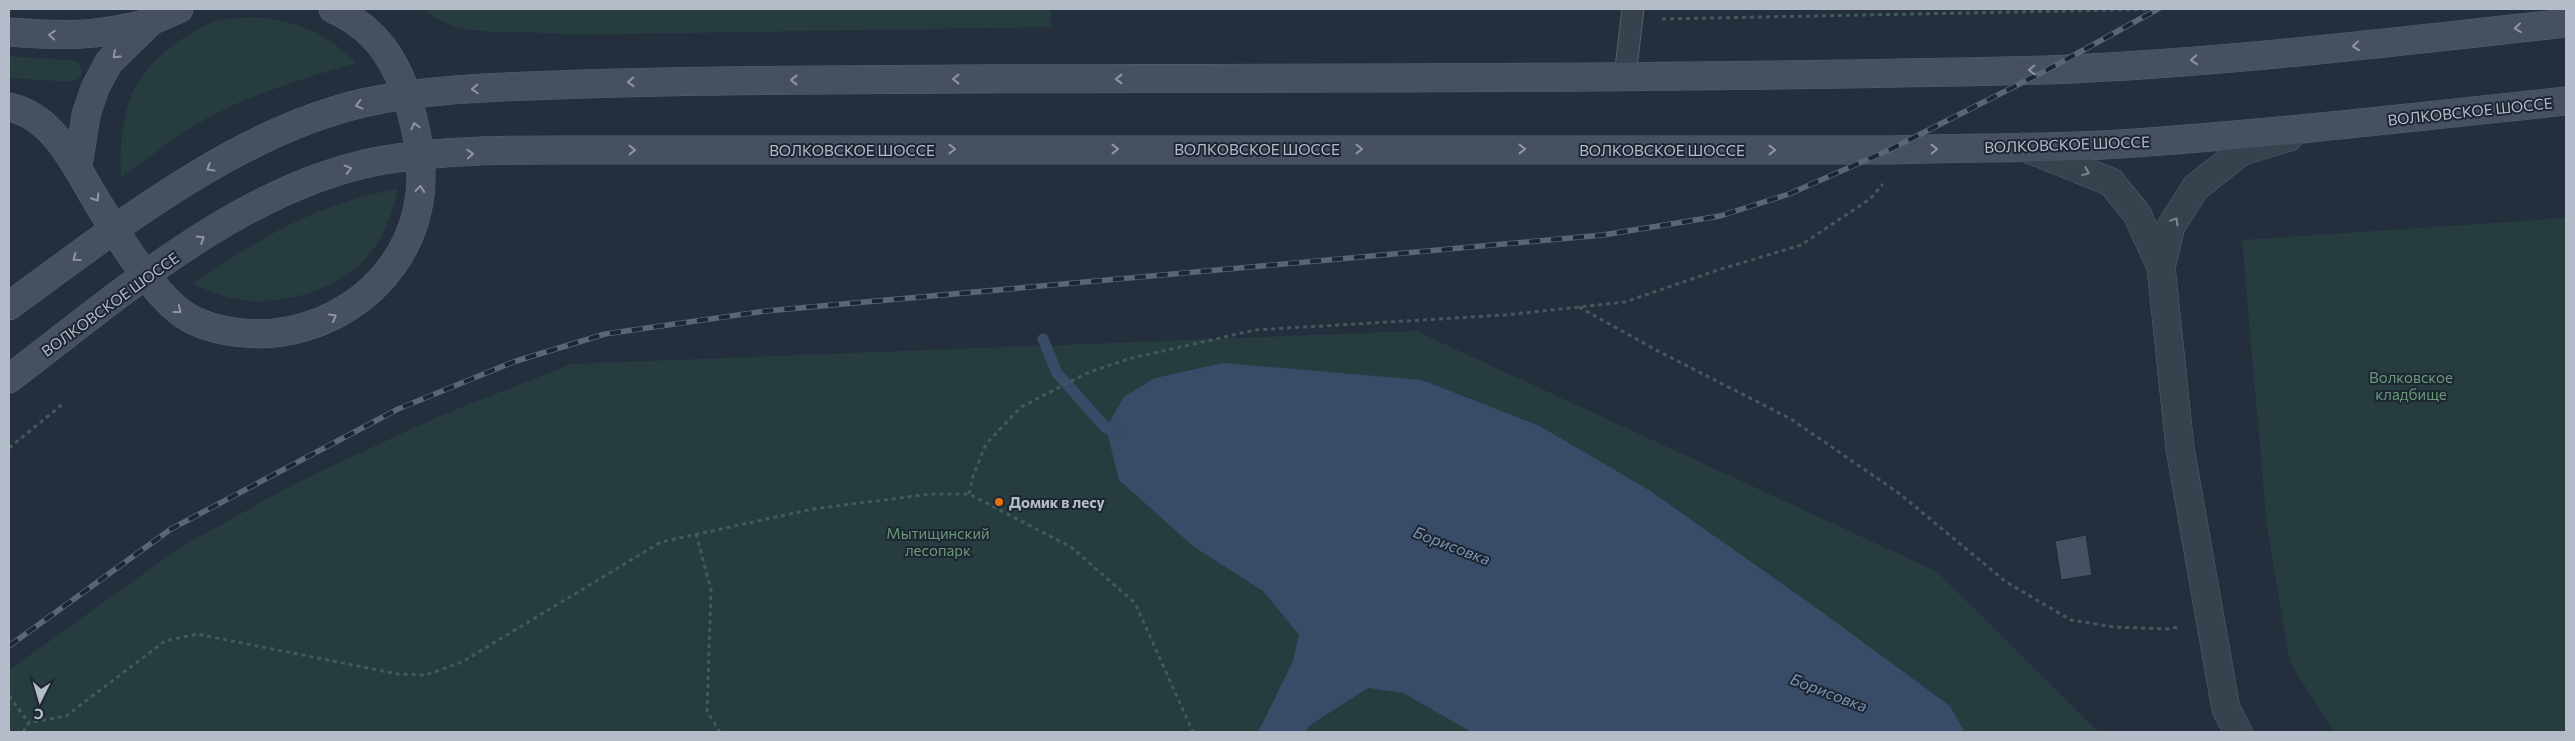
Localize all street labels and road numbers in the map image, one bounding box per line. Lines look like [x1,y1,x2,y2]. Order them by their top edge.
street label: ВОЛКОВСКОЕ ШОССЕ [2387,93,2553,129]
street label: ВОЛКОВСКОЕ ШОССЕ [1984,132,2150,156]
street label: ВОЛКОВСКОЕ ШОССЕ [1174,140,1340,158]
street label: ВОЛКОВСКОЕ ШОССЕ [769,141,935,159]
street label: ВОЛКОВСКОЕ ШОССЕ [1579,141,1745,159]
street label: ВОЛКОВСКОЕ ШОССЕ [38,248,182,360]

